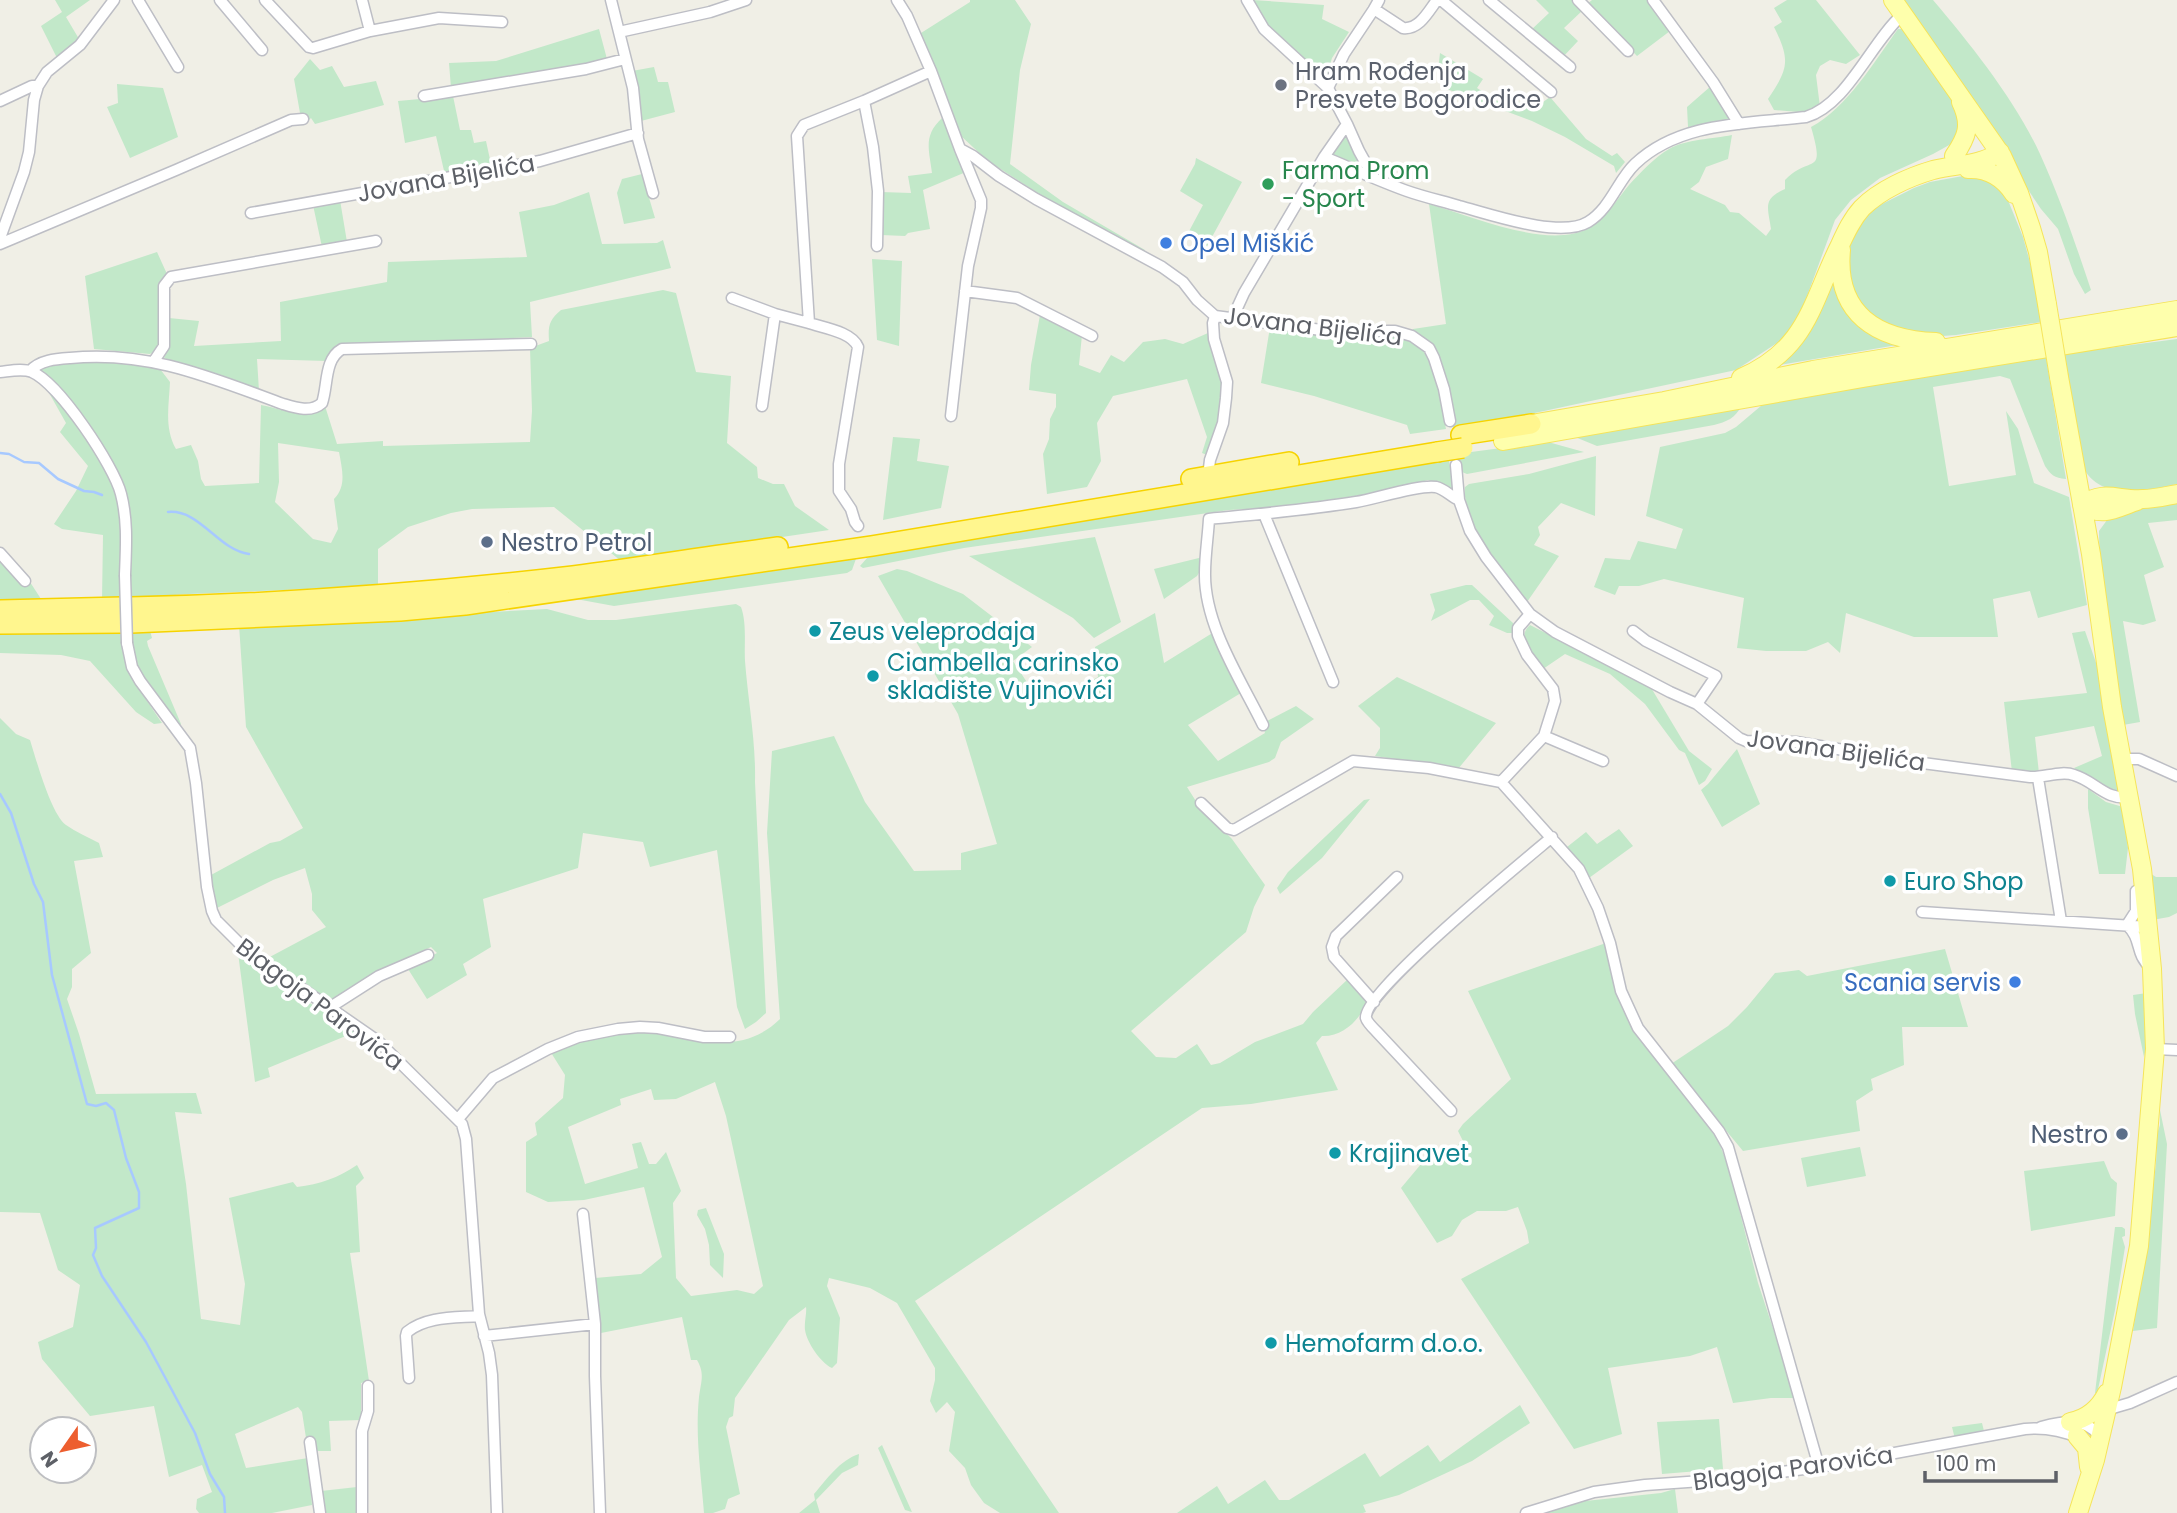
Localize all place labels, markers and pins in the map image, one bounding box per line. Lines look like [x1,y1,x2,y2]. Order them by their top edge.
place label: Hram Rođenja Presvete Bogorodice [1295,55,1541,116]
marker: Hram Rođenja Presvete Bogorodice [1273,77,1289,93]
place label: Farma Prom - Sport [1282,154,1430,215]
marker: Farma Prom - Sport [1260,176,1276,192]
place label: Opel Miškić [1180,227,1314,260]
marker: Opel Miškić [1158,235,1174,251]
place label: Nestro Petrol [501,526,652,559]
marker: Nestro Petrol [479,534,495,550]
place label: Zeus veleprodaja [829,615,1035,648]
marker: Zeus veleprodaja [807,623,823,639]
place label: Ciambella carinsko skladište Vujinovići [887,646,1119,707]
marker: Ciambella carinsko skladište Vujinovići [865,668,881,684]
place label: Euro Shop [1904,865,2023,898]
marker: Euro Shop [1882,873,1898,889]
place label: Scania servis [1844,966,2001,999]
marker: Scania servis [2007,974,2023,990]
place label: Nestro [2031,1118,2108,1151]
marker: Nestro [2114,1126,2130,1142]
place label: Krajinavet [1349,1137,1469,1170]
marker: Krajinavet [1327,1145,1343,1161]
place label: Hemofarm d.o.o. [1285,1327,1483,1360]
marker: Hemofarm d.o.o. [1263,1335,1279,1351]

